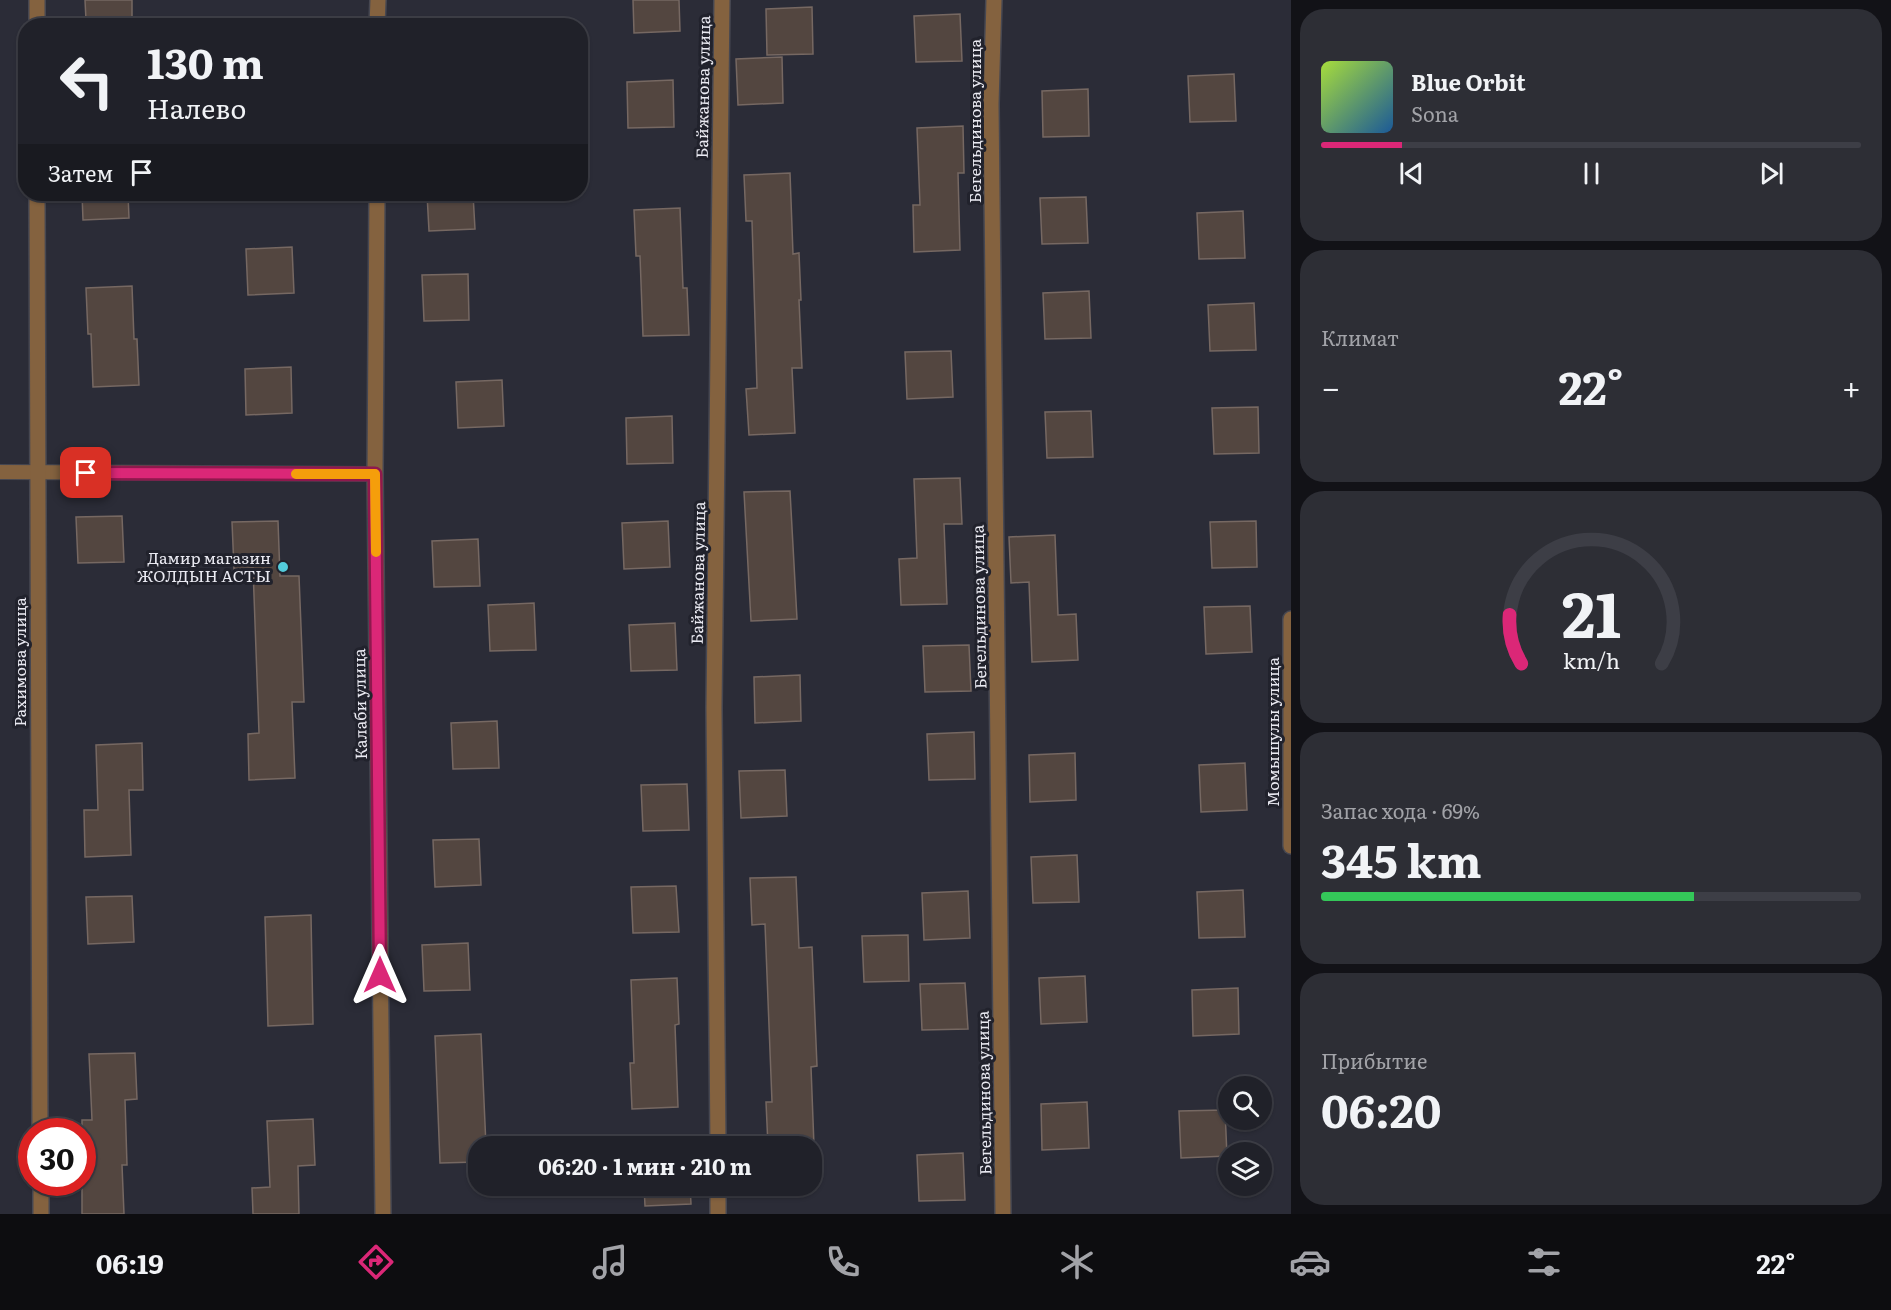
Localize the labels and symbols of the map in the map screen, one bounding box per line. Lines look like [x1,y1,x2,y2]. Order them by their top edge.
street label: Байжанова улица [689,15,715,159]
street label: Бегельдинова улица [962,38,986,203]
pin [60,447,111,498]
street label: Байжанова улица [684,501,710,645]
street label: Бегельдинова улица [965,524,991,689]
place label: Дамир магазин ЖОЛДЫН АСТЫ [137,545,271,587]
marker: Дамир магазин ЖОЛДЫН АСТЫ [276,560,290,574]
street label: Рахимова улица [7,597,31,727]
street label: Калаби улица [346,648,372,760]
street label: Момышулы улица [1260,657,1284,807]
position arrow [348,943,412,1007]
street label: Бегельдинова улица [970,1010,996,1175]
speed limit sign: 30 [18,1118,96,1196]

